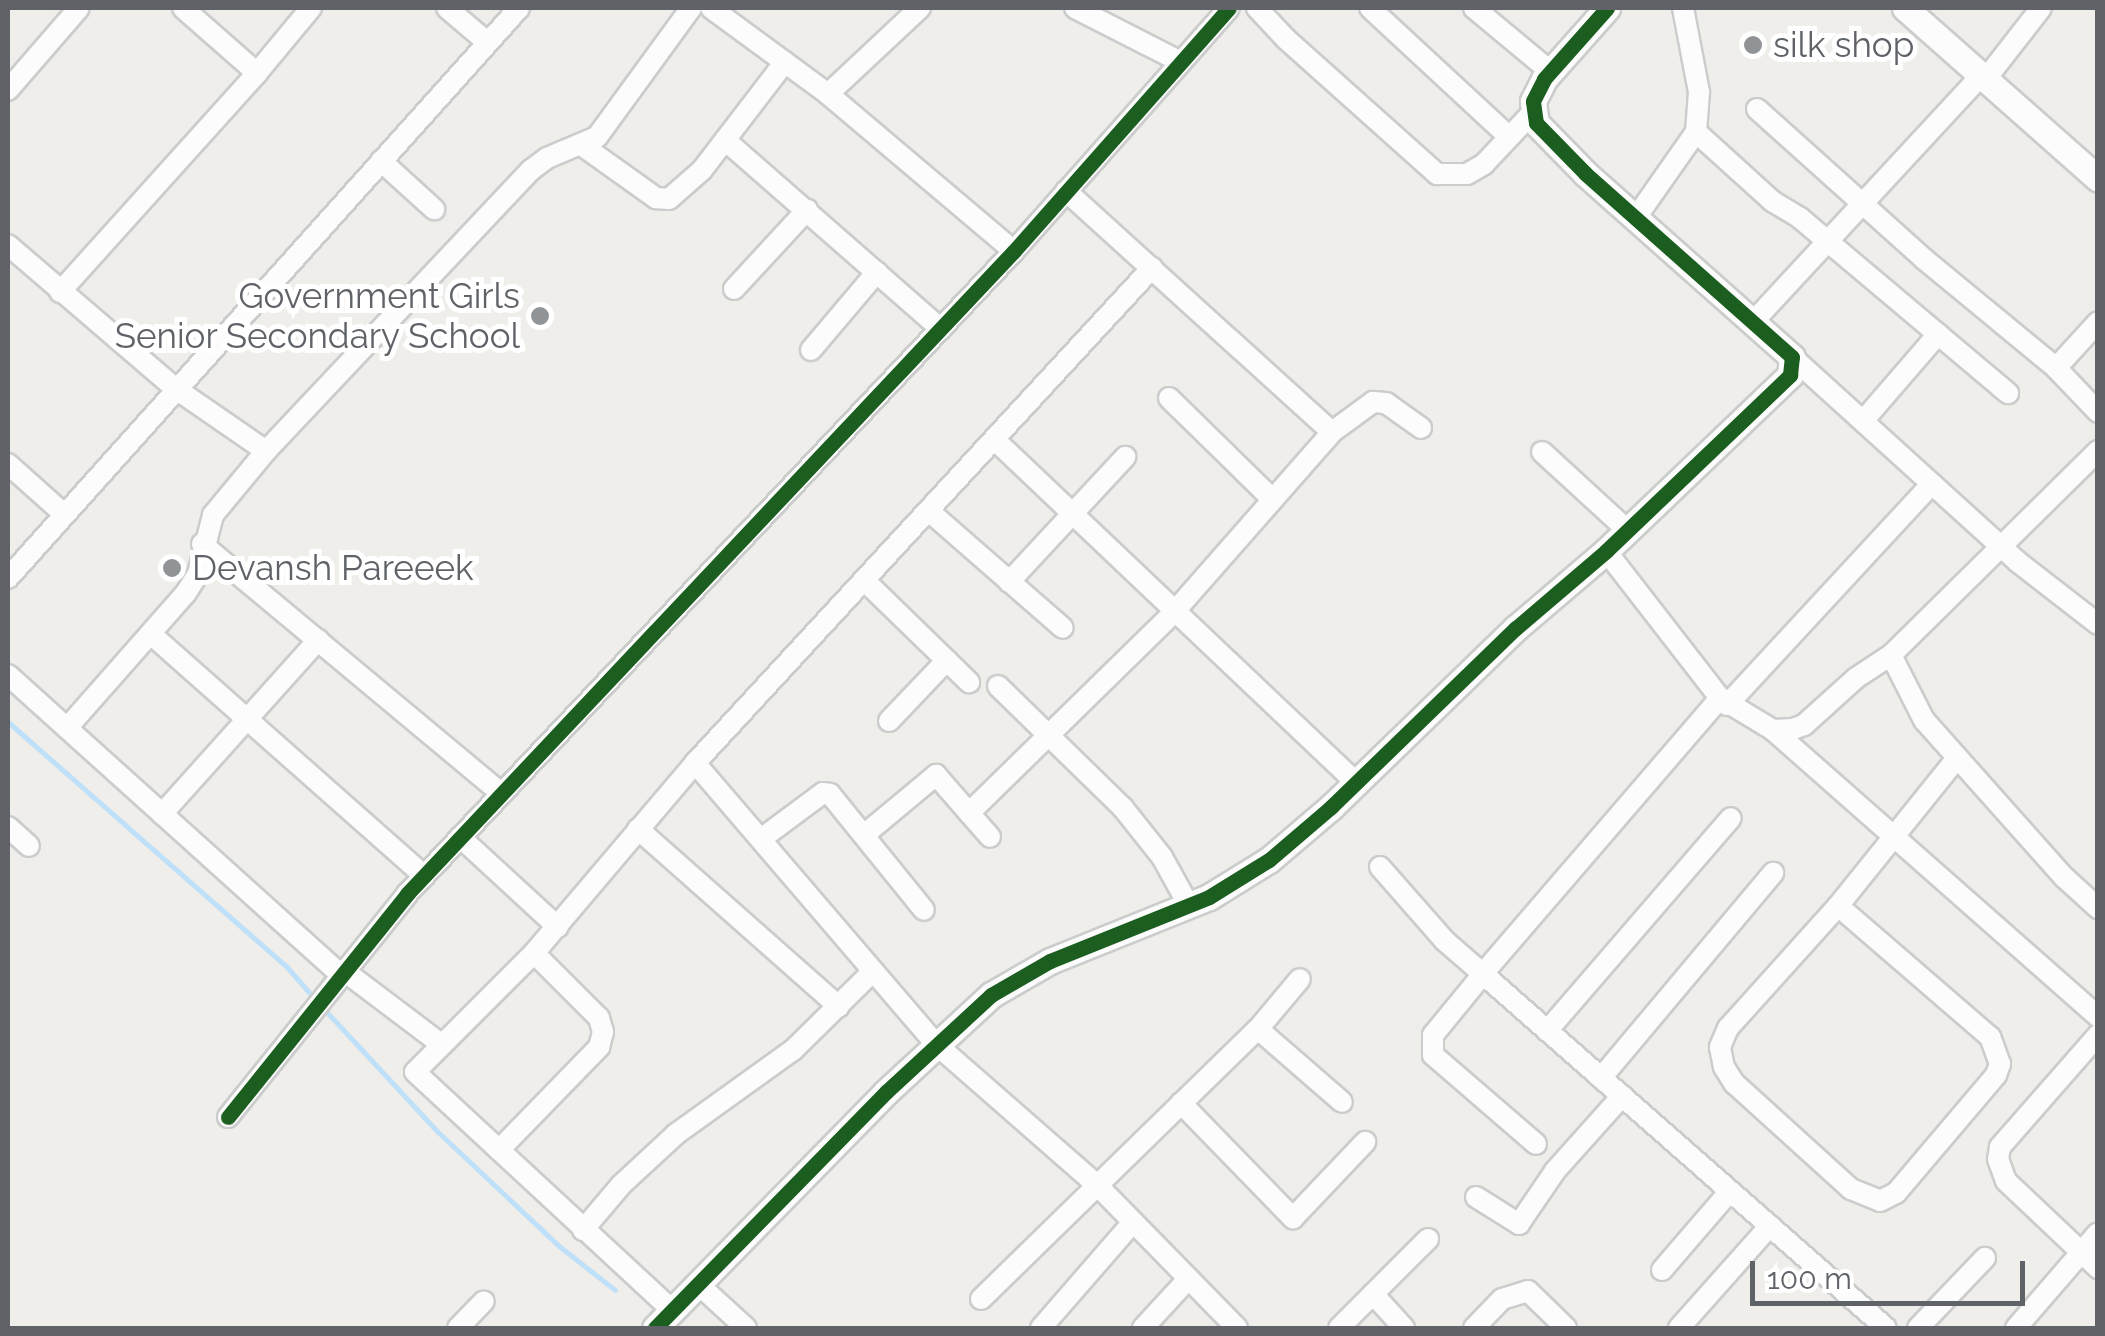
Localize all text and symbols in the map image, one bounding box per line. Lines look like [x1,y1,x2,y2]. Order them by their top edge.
place label: silk shop [1773,24,1914,66]
marker: silk shop [1742,34,1764,56]
place label: Government Girls Senior Secondary School [113,275,520,357]
marker: Government Girls Senior Secondary School [529,305,551,327]
place label: Devansh Pareeek [192,547,474,589]
marker: Devansh Pareeek [161,557,183,579]
scale bar [1755,1241,2030,1303]
text: 100 m [1767,1261,1852,1296]

